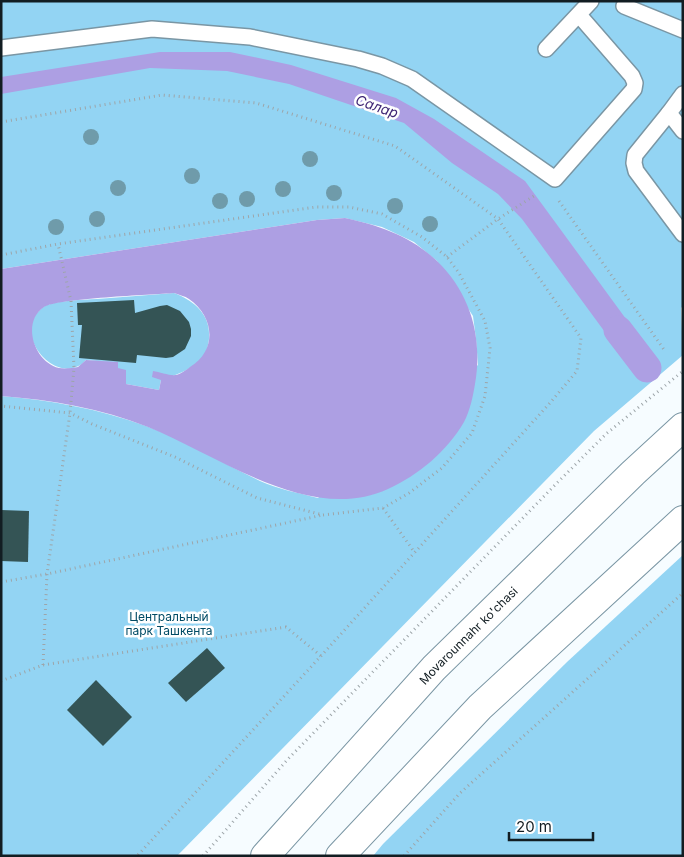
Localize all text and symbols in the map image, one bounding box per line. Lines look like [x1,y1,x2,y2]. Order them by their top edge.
water label: Салар [353,91,401,121]
street label: Movarounnahr ko'chasi [416,583,520,687]
park label: Центральный парк Ташкента [125,609,213,638]
scale bar [509,810,593,842]
text: 20 m [516,817,552,836]

